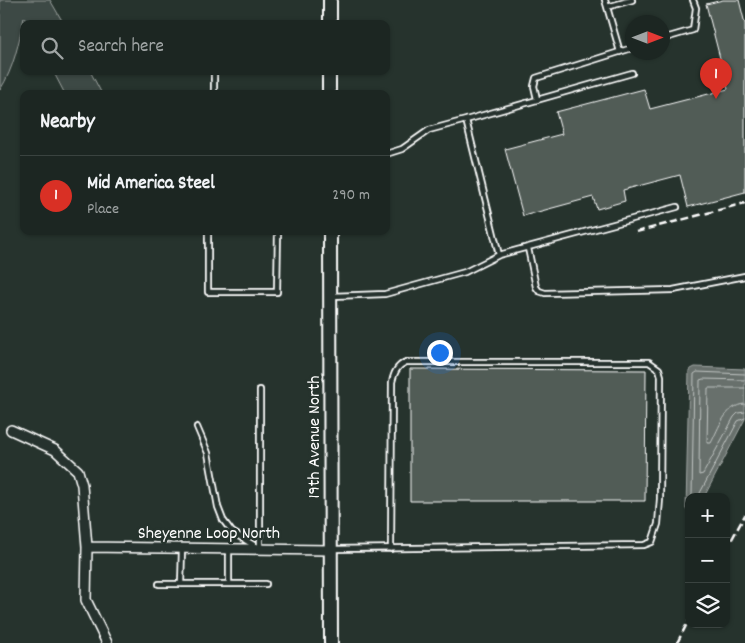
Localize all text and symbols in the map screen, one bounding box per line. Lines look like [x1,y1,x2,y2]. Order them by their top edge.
north arrow [625,15,670,60]
search box [20,20,390,75]
icon: search [38,34,66,62]
text: Search here [78,34,164,61]
pin: 1 [700,58,732,99]
text: Nearby [40,108,95,138]
text: Mid America Steel [87,171,215,198]
text: 1 [54,184,58,207]
text: 290 m [332,184,370,207]
text: Place [87,198,119,221]
your location [427,340,453,366]
street label: 19th Avenue North [303,375,328,499]
map controls [685,493,730,628]
button: + [685,493,730,538]
street label: Sheyenne Loop North [138,522,280,547]
button: − [685,538,730,583]
button: layers [685,583,730,628]

